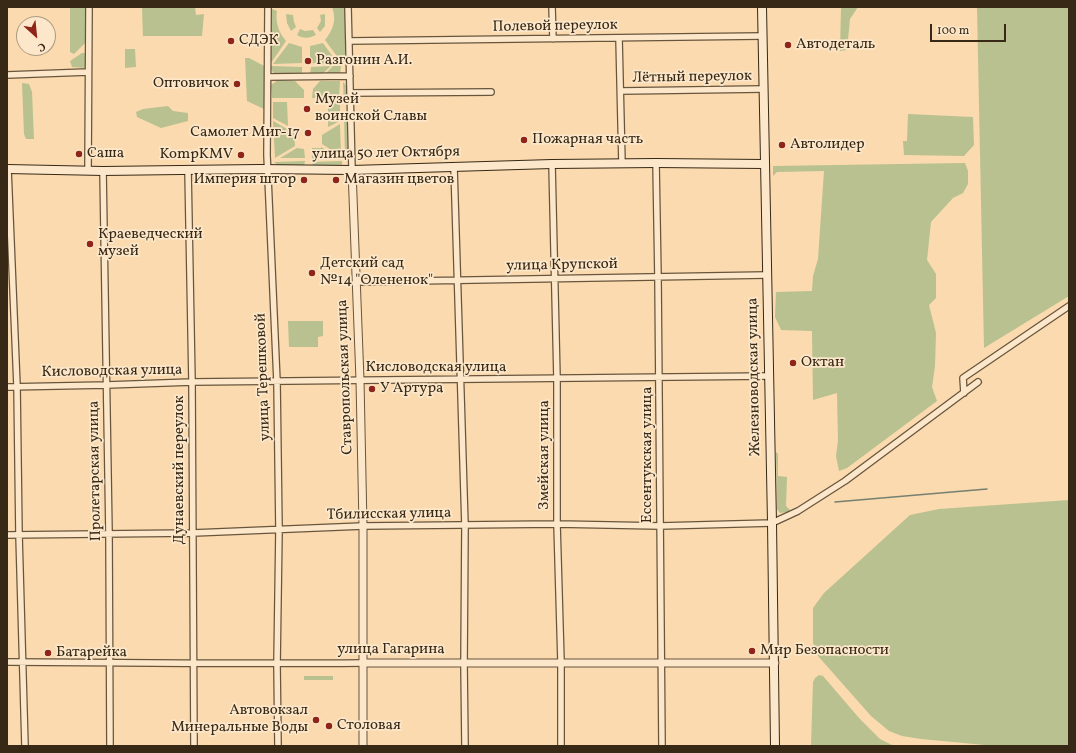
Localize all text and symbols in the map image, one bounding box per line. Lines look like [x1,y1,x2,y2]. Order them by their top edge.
north arrow [16,16,56,56]
scale bar [932,16,1008,42]
street label: Полевой переулок [492,17,618,37]
text: 100 m [937,23,969,39]
place label: СДЭК [239,32,279,50]
marker: СДЭК [226,36,236,46]
place label: Автодеталь [796,36,875,54]
text: С [35,38,48,55]
marker: Автодеталь [783,40,793,50]
place label: Разгонин А.И. [316,52,412,70]
marker: Разгонин А.И. [303,56,313,66]
street label: Лётный переулок [632,68,752,88]
place label: Оптовичок [153,75,229,93]
marker: Оптовичок [232,79,242,89]
place label: Музей воинской Славы [315,91,427,126]
marker: Музей воинской Славы [302,104,312,114]
place label: Самолет Миг-17 [190,124,300,142]
marker: Самолет Миг-17 [303,128,313,138]
place label: Пожарная часть [532,131,643,149]
marker: Пожарная часть [519,135,529,145]
place label: Автолидер [790,136,865,154]
marker: Автолидер [777,140,787,150]
street label: улица 50 лет Октября [312,144,460,164]
place label: Саша [87,145,124,163]
place label: KompKMV [159,146,233,164]
marker: Саша [74,149,84,159]
marker: KompKMV [236,150,246,160]
place label: Империя штор [194,171,296,189]
place label: Магазин цветов [344,171,454,189]
marker: Империя штор [299,175,309,185]
marker: Магазин цветов [331,175,341,185]
place label: Краеведческий музей [98,226,203,261]
marker: Краеведческий музей [85,239,95,249]
place label: Детский сад №14 "Олененок" [320,255,433,290]
street label: улица Крупской [506,256,618,276]
marker: Детский сад №14 "Олененок" [307,268,317,278]
street label: Железноводская улица [745,297,765,457]
street label: Ставропольская улица [334,299,358,455]
street label: улица Терешковой [253,313,275,441]
place label: Октан [801,354,844,372]
marker: Октан [788,358,798,368]
street label: Кисловодская улица [366,359,506,377]
street label: Кисловодская улица [41,362,183,382]
place label: У Артура [380,380,444,398]
marker: У Артура [367,384,377,394]
street label: Ессентукская улица [639,387,657,523]
street label: Дунаевский переулок [171,395,189,545]
street label: Пролетарская улица [86,400,106,542]
street label: Змейская улица [536,400,554,510]
street label: Тбилисская улица [327,505,451,525]
street label: улица Гагарина [337,641,445,659]
place label: Мир Безопасности [760,642,889,660]
place label: Батарейка [56,644,127,662]
marker: Мир Безопасности [747,646,757,656]
marker: Батарейка [43,648,53,658]
place label: Автовокзал Минеральные Воды [171,702,308,737]
marker: Автовокзал Минеральные Воды [311,715,321,725]
place label: Столовая [337,717,401,735]
marker: Столовая [324,721,334,731]

